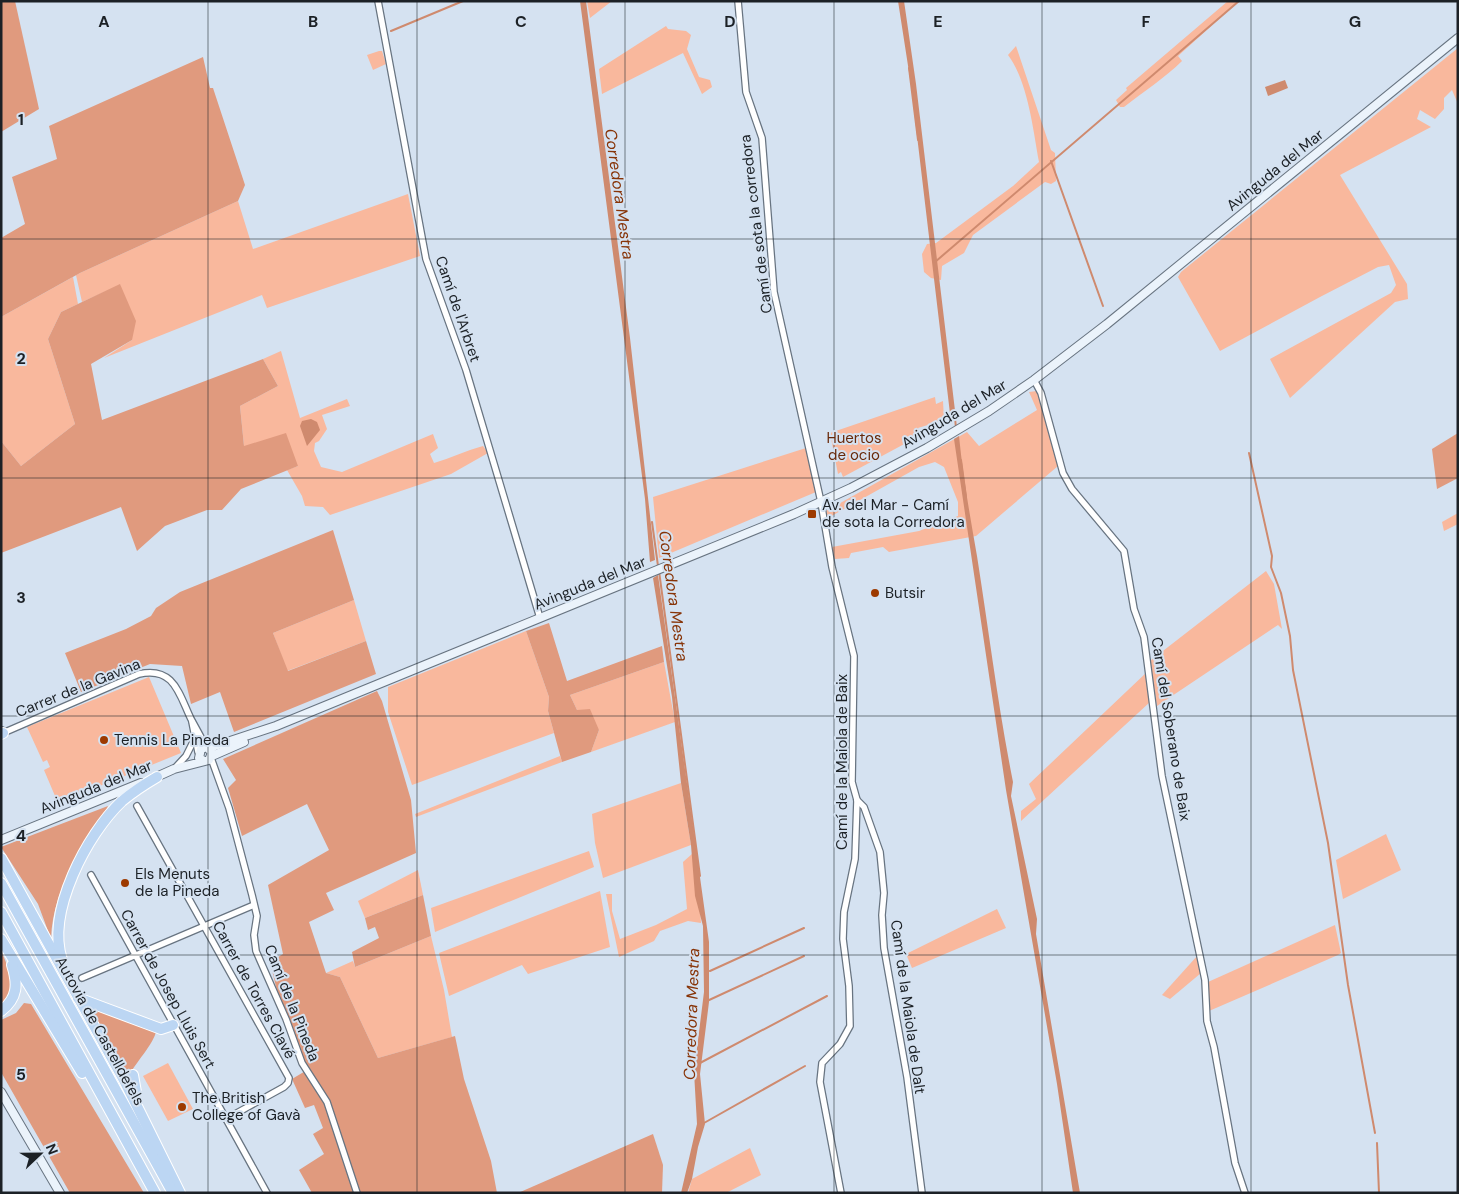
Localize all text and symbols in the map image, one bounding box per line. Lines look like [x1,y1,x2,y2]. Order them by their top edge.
text: A [98,11,110,32]
text: B [308,11,318,32]
text: C [515,11,527,32]
text: D [724,11,736,32]
text: E [933,11,943,32]
text: F [1142,11,1151,32]
text: G [1349,11,1361,32]
text: 1 [18,109,24,130]
street label: Avinguda del Mar [1222,124,1328,215]
water label: Corredora Mestra [600,127,639,261]
street label: Camí de sota la corredora [735,133,777,315]
street label: Camí de l'Arbret [431,253,486,365]
text: 2 [16,348,26,369]
street label: Avinguda del Mar [898,374,1011,453]
park label: Huertos de ocio [827,428,881,465]
place label: Av. del Mar - Camí de sota la Corredora [822,495,965,532]
marker: Av. del Mar - Camí de sota la Corredora [806,508,818,520]
water label: Corredora Mestra [654,529,693,663]
street label: Avinguda del Mar [531,551,650,615]
place label: Butsir [885,583,926,603]
text: 3 [16,587,26,608]
marker: Butsir [869,587,881,599]
street label: Camí del Soberano de Baix [1147,636,1195,823]
street label: Carrer de la Gavina [13,654,143,722]
street label: Camí de la Maiola de Baix [832,673,852,850]
place label: Tennis La Pineda [114,730,229,750]
marker: Tennis La Pineda [98,734,110,746]
street label: Avinguda del Mar [37,755,156,819]
text: 4 [16,825,26,846]
place label: Els Menuts de la Pineda [135,864,219,901]
marker: Els Menuts de la Pineda [119,877,131,889]
street label: Carrer de Josep Lluis Sert [116,906,220,1072]
street label: Carrer de Torres Clavé [208,918,300,1062]
street label: Camí de la Maiola de Dalt [886,919,930,1095]
street label: Camí de la Pineda [259,942,325,1064]
water label: Corredora Mestra [679,948,704,1080]
street label: Autovia de Castelldefels [51,953,149,1109]
text: 5 [16,1064,26,1085]
place label: The British College of Gavà [192,1088,300,1125]
marker: The British College of Gavà [176,1101,188,1113]
north arrow [15,1129,65,1179]
text: N [42,1141,62,1157]

